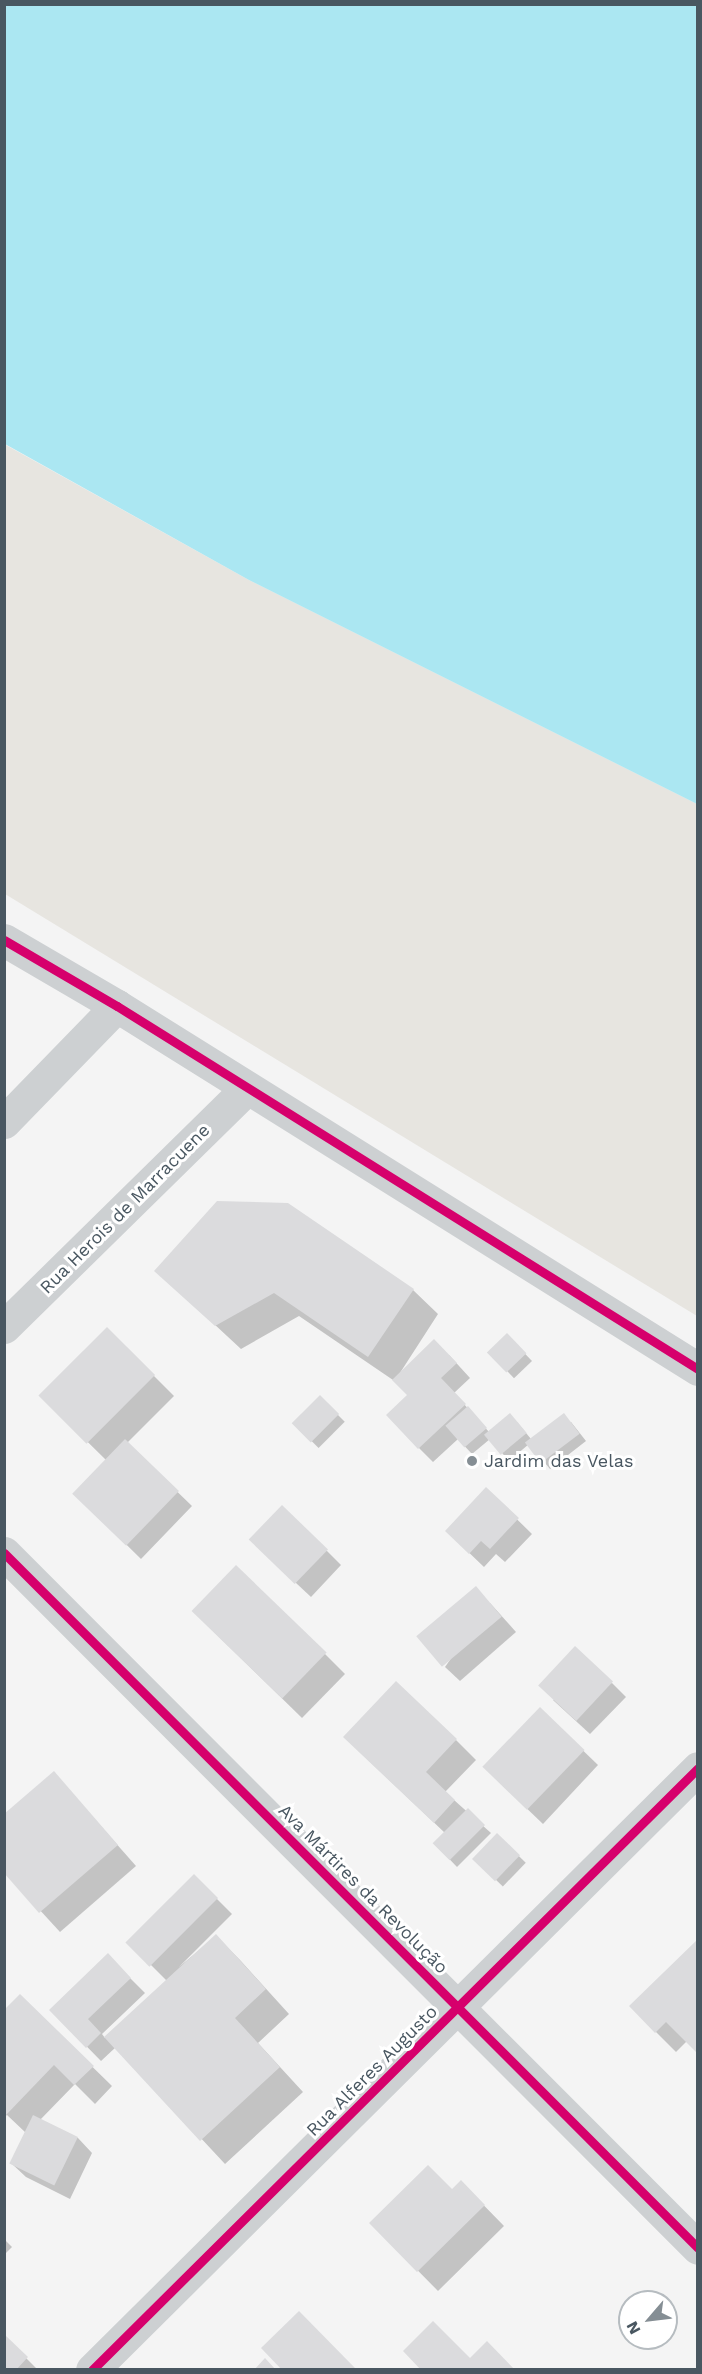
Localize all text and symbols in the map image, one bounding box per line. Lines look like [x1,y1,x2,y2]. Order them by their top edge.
street label: Rua Herois de Marracuene [35,1119,215,1299]
place label: Jardim das Velas [484,1450,634,1472]
marker: Jardim das Velas [465,1454,479,1468]
street label: Ava Mártires da Revolução [273,1799,453,1979]
street label: Rua Alferes Augusto [301,2000,443,2142]
north arrow [618,2290,678,2350]
text: N [622,2318,645,2337]

